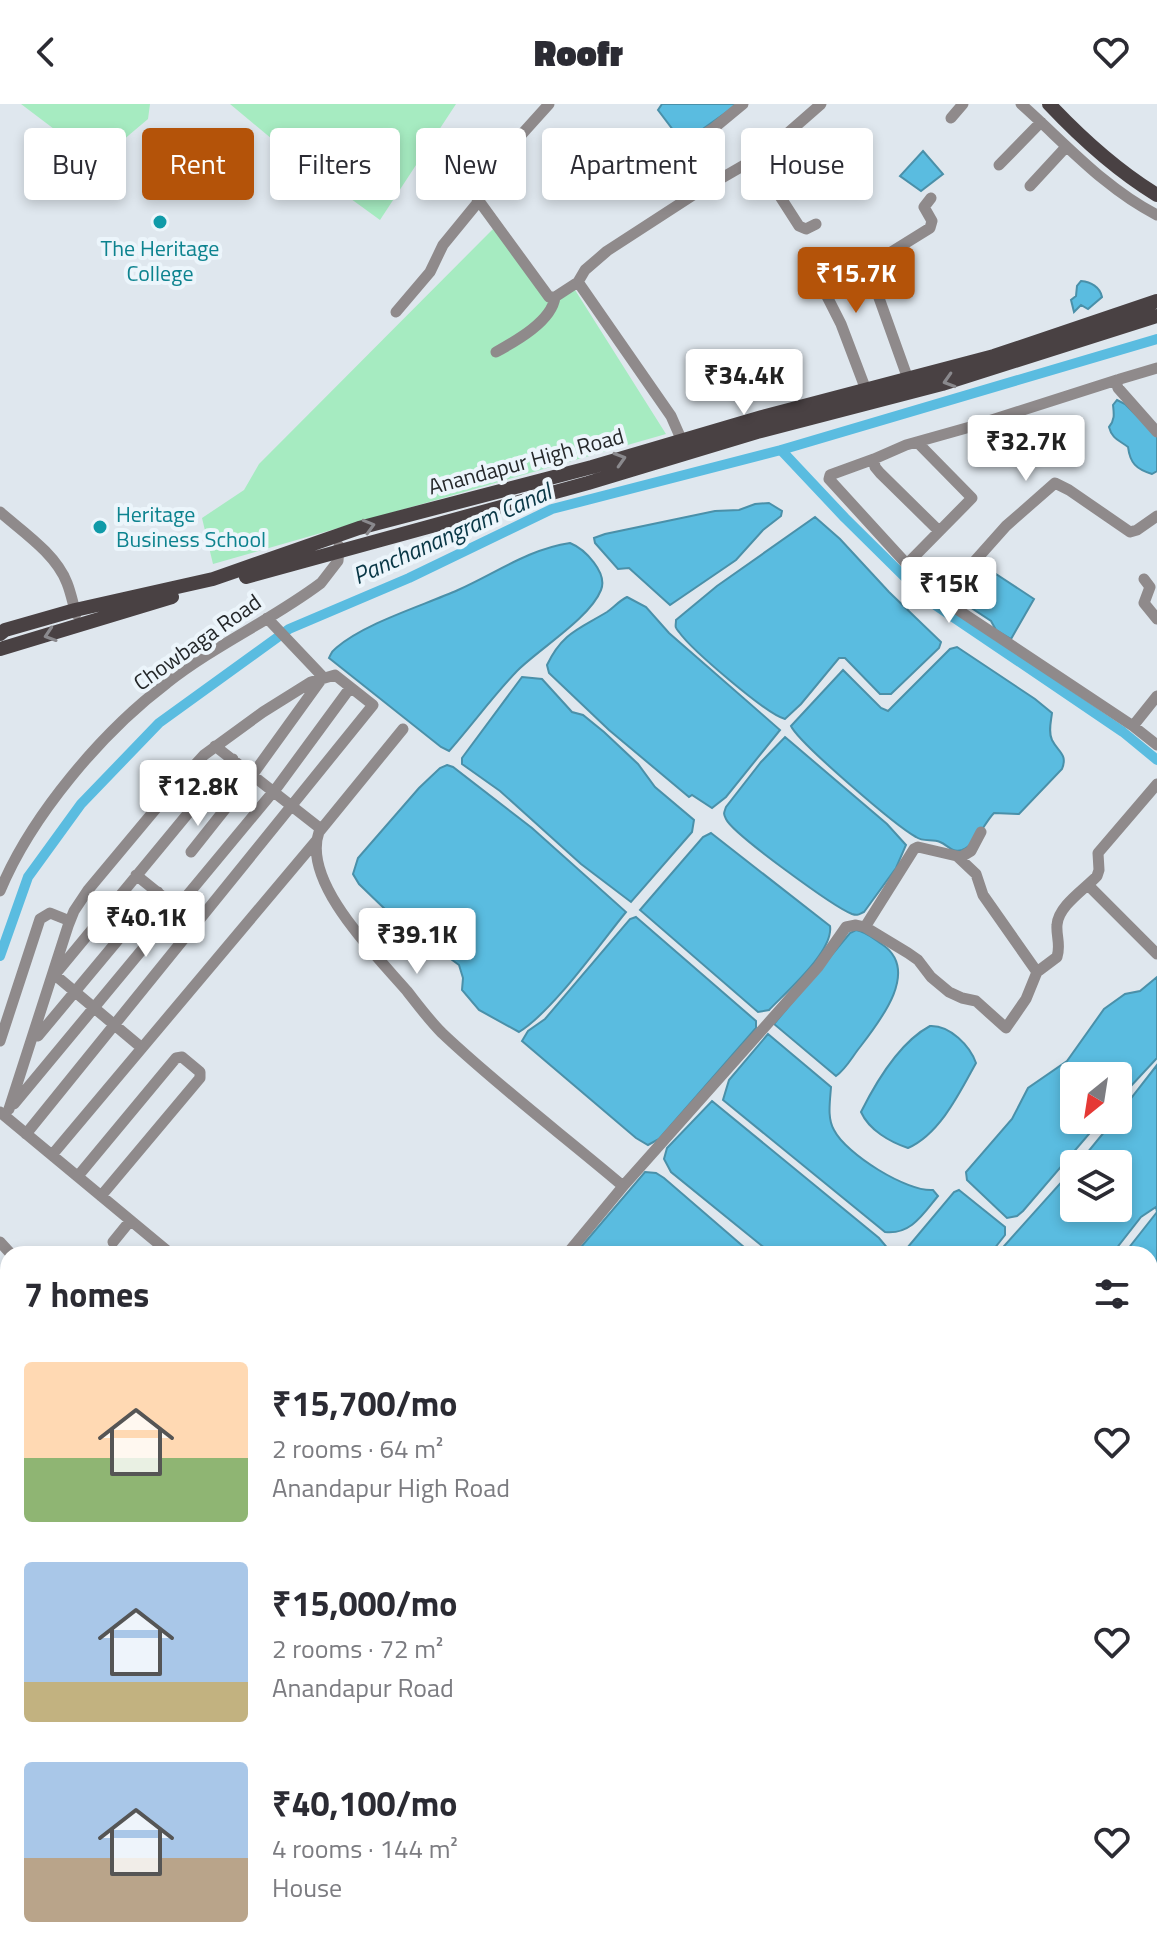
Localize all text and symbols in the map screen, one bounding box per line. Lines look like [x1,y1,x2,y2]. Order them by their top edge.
text: Roofr [534,25,623,80]
icon: back [24,30,68,74]
icon: heart [1089,30,1133,74]
chip: Buy [24,128,126,200]
chip: Rent [142,128,254,200]
chip: Filters [270,128,400,200]
chip: New [416,128,526,200]
chip: Apartment [542,128,725,200]
chip: House [741,128,873,200]
marker: The Heritage College [151,213,169,231]
place label: The Heritage College [101,231,219,290]
pin: ₹15.7K [791,247,921,315]
text: ₹15.7K [816,253,896,292]
pin: ₹34.4K [679,349,809,417]
text: ₹34.4K [704,355,784,394]
one-way arrow [943,372,957,388]
pin: ₹32.7K [961,415,1091,483]
street label: Anandapur High Road [424,419,628,503]
text: ₹32.7K [986,421,1066,460]
one-way arrow [613,452,627,468]
water label: Panchanangram Canal [347,472,559,593]
place label: Heritage Business School [116,497,266,556]
marker: Heritage Business School [91,518,109,536]
one-way arrow [362,519,376,535]
pin: ₹15K [902,557,996,625]
text: ₹15K [919,563,979,602]
street label: Chowbaga Road [126,585,268,699]
one-way arrow [44,625,58,641]
pin: ₹12.8K [133,760,263,828]
text: ₹12.8K [158,766,238,805]
pin: ₹40.1K [81,891,211,959]
text: ₹40.1K [106,897,186,936]
pin: ₹39.1K [352,908,482,976]
text: ₹39.1K [377,914,457,953]
north arrow [1060,1062,1132,1134]
map controls [1060,1062,1132,1222]
button: layers [1060,1150,1132,1222]
text: 7 homes [24,1268,149,1320]
icon: filters [1090,1272,1134,1316]
text: ₹15,700/mo [272,1377,457,1429]
icon: home [88,1394,184,1490]
icon: heart [1090,1420,1134,1464]
text: 2 rooms · 64 m² [272,1429,443,1468]
text: Anandapur High Road [272,1468,510,1507]
text: ₹15,000/mo [272,1577,457,1629]
icon: home [88,1594,184,1690]
icon: heart [1090,1620,1134,1664]
text: 2 rooms · 72 m² [272,1629,443,1668]
text: Anandapur Road [272,1668,454,1707]
text: ₹40,100/mo [272,1777,457,1829]
icon: home [88,1794,184,1890]
icon: heart [1090,1820,1134,1864]
text: 4 rooms · 144 m² [272,1829,458,1868]
text: House [272,1868,342,1907]

